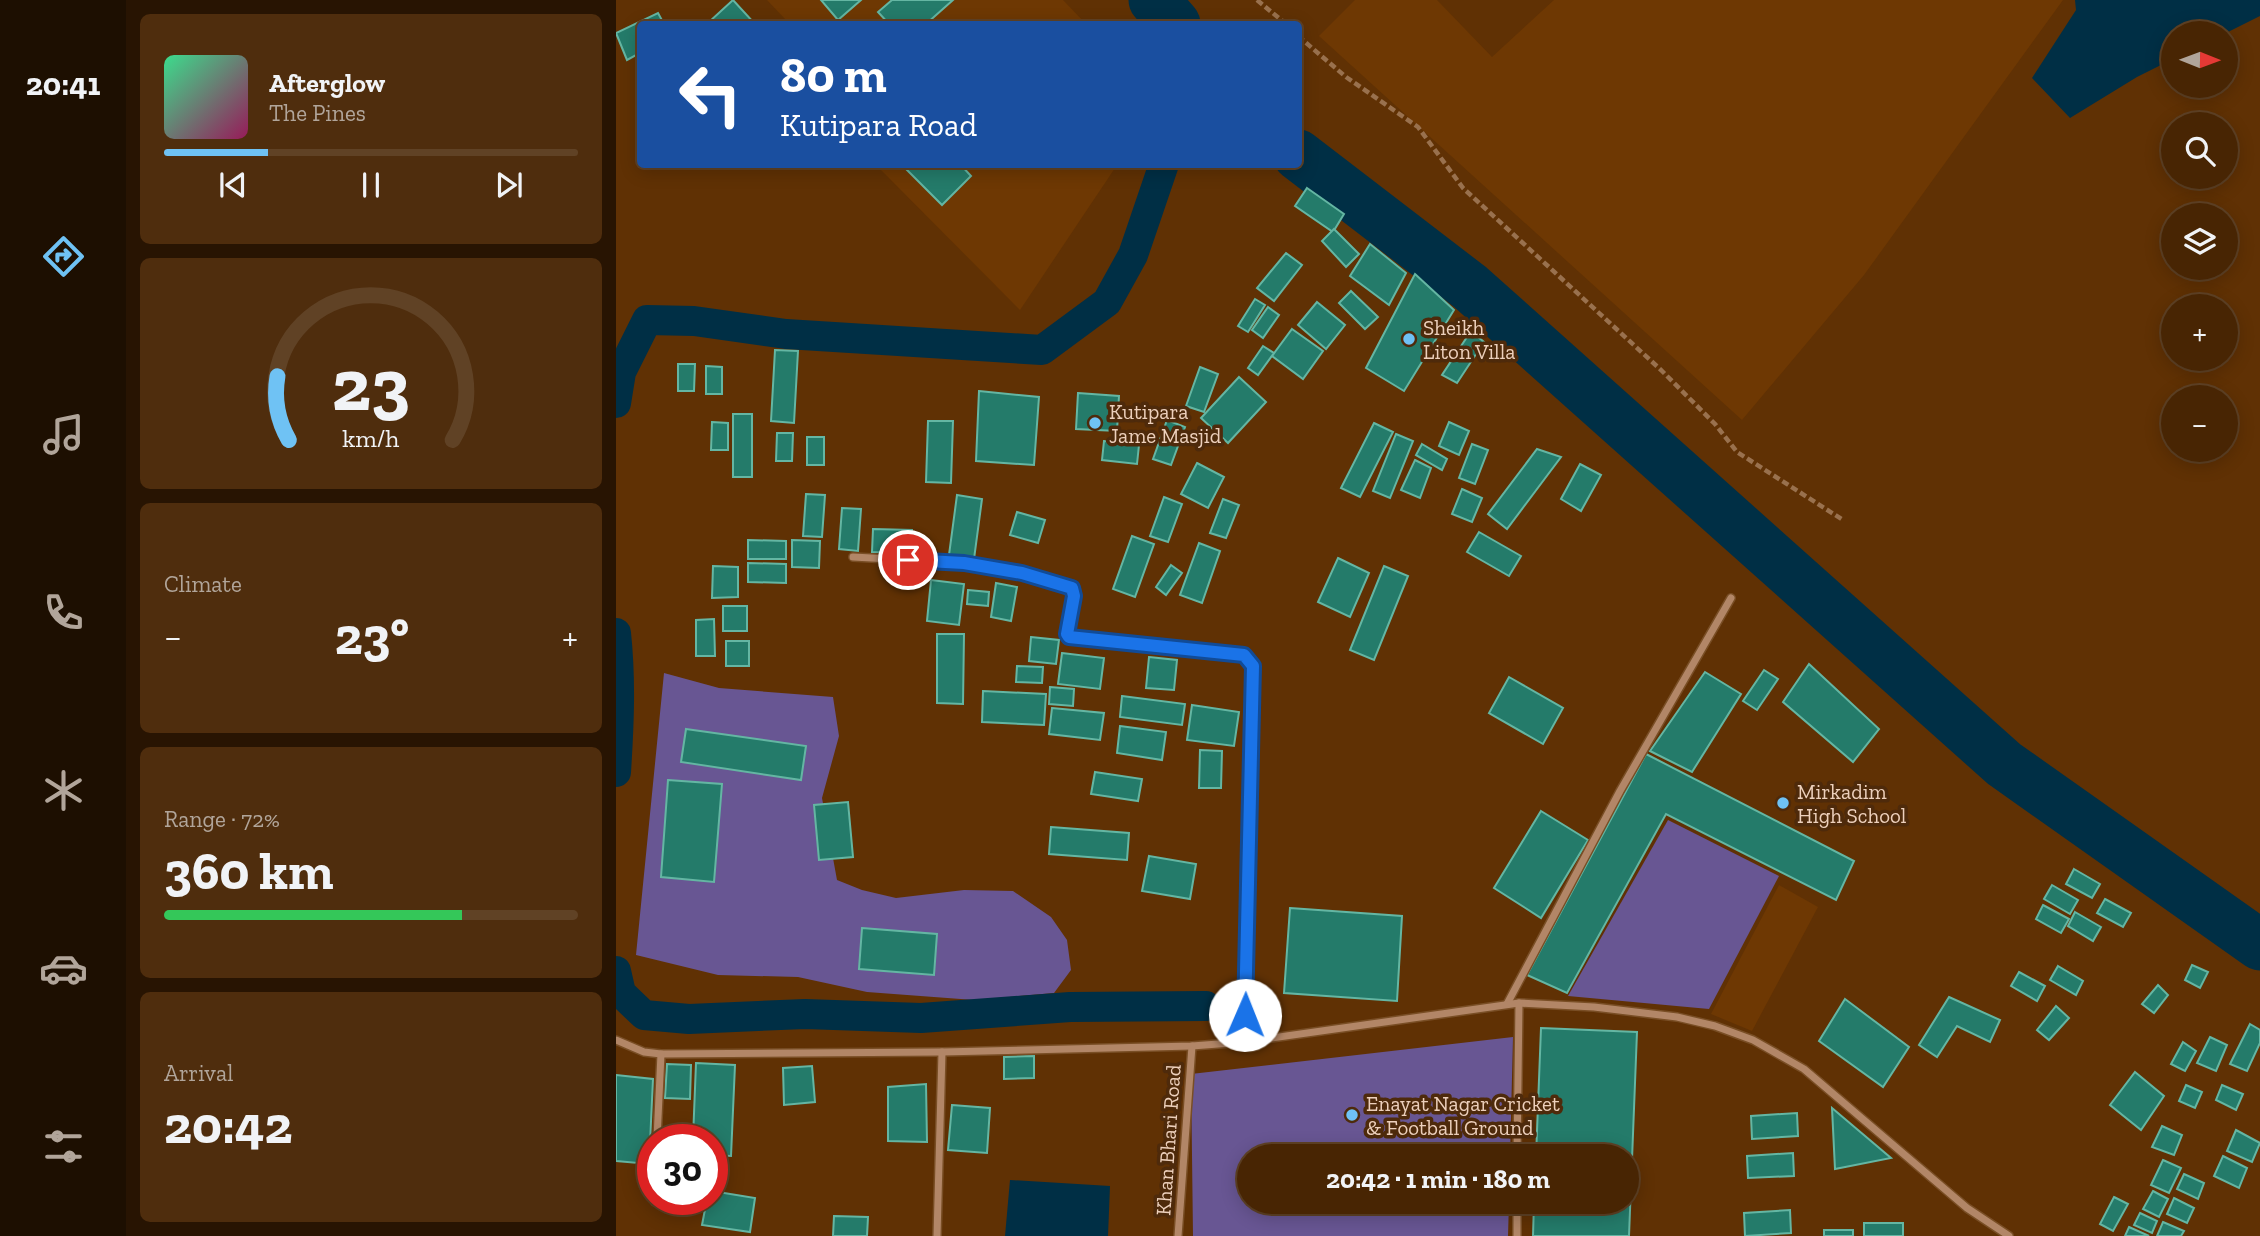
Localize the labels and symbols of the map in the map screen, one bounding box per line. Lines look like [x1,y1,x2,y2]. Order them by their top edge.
north arrow [2161,21,2238,98]
place label: Sheikh Liton Villa [1423,315,1515,364]
marker: Sheikh Liton Villa [1401,331,1417,347]
place label: Kutipara Jame Masjid [1109,399,1222,449]
marker: Kutipara Jame Masjid [1087,415,1103,431]
pin [878,530,938,590]
place label: Mirkadim High School [1797,779,1907,828]
marker: Mirkadim High School [1775,795,1791,811]
position arrow [1208,978,1282,1052]
street label: Khan Bhari Road [1150,1063,1186,1216]
place label: Enayat Nagar Cricket & Football Ground [1366,1091,1560,1140]
marker: Enayat Nagar Cricket & Football Ground [1344,1107,1360,1123]
speed limit sign: 30 [637,1124,728,1215]

